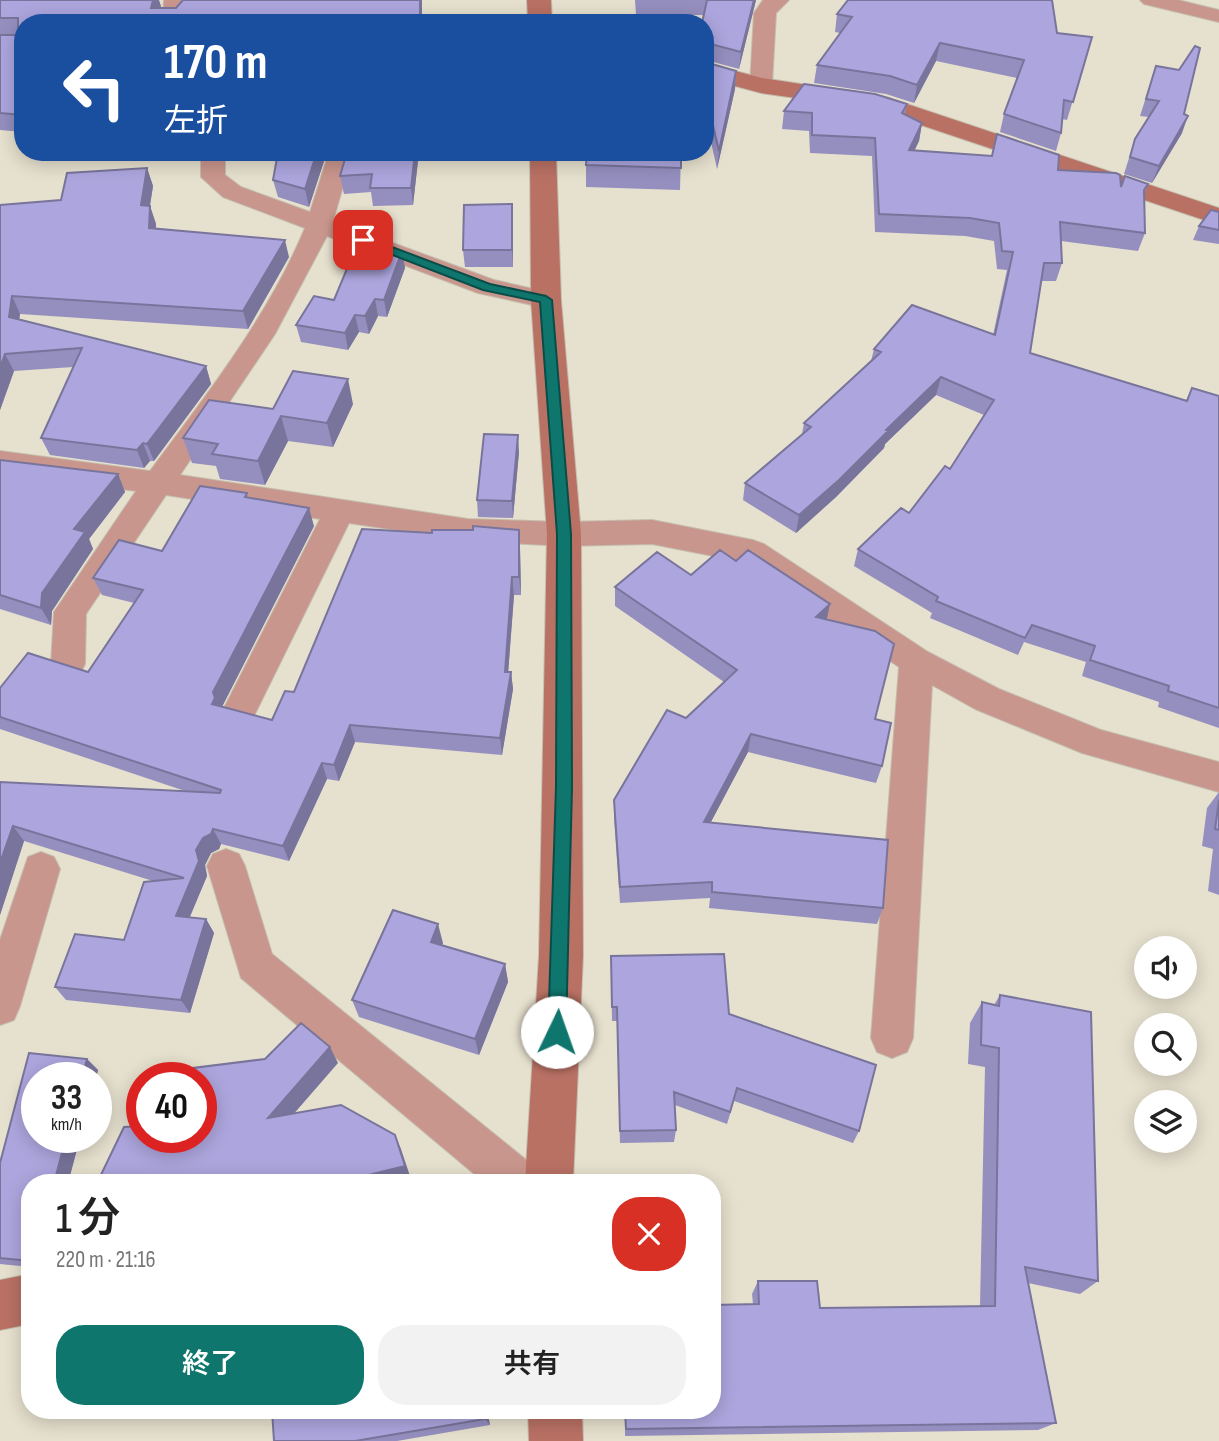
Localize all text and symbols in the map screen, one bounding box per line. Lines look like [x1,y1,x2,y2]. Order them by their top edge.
text: 170 m [164,34,268,93]
icon: left [49,42,140,133]
text: 左折 [164,102,228,141]
pin [333,210,393,270]
icon: arrive [344,221,382,259]
map controls [1134,936,1197,1153]
button: sound [1134,936,1197,999]
position arrow [520,995,594,1069]
button: search [1134,1013,1197,1076]
speed limit sign: 40 [126,1062,217,1153]
text: 33 [51,1077,82,1120]
button: layers [1134,1090,1197,1153]
text: km/h [51,1114,82,1135]
text: 1 分 [56,1194,120,1245]
button: close [612,1197,686,1271]
text: 220 m · 21:16 [56,1246,156,1274]
button: 終了 [56,1325,364,1405]
button: 共有 [378,1325,686,1405]

